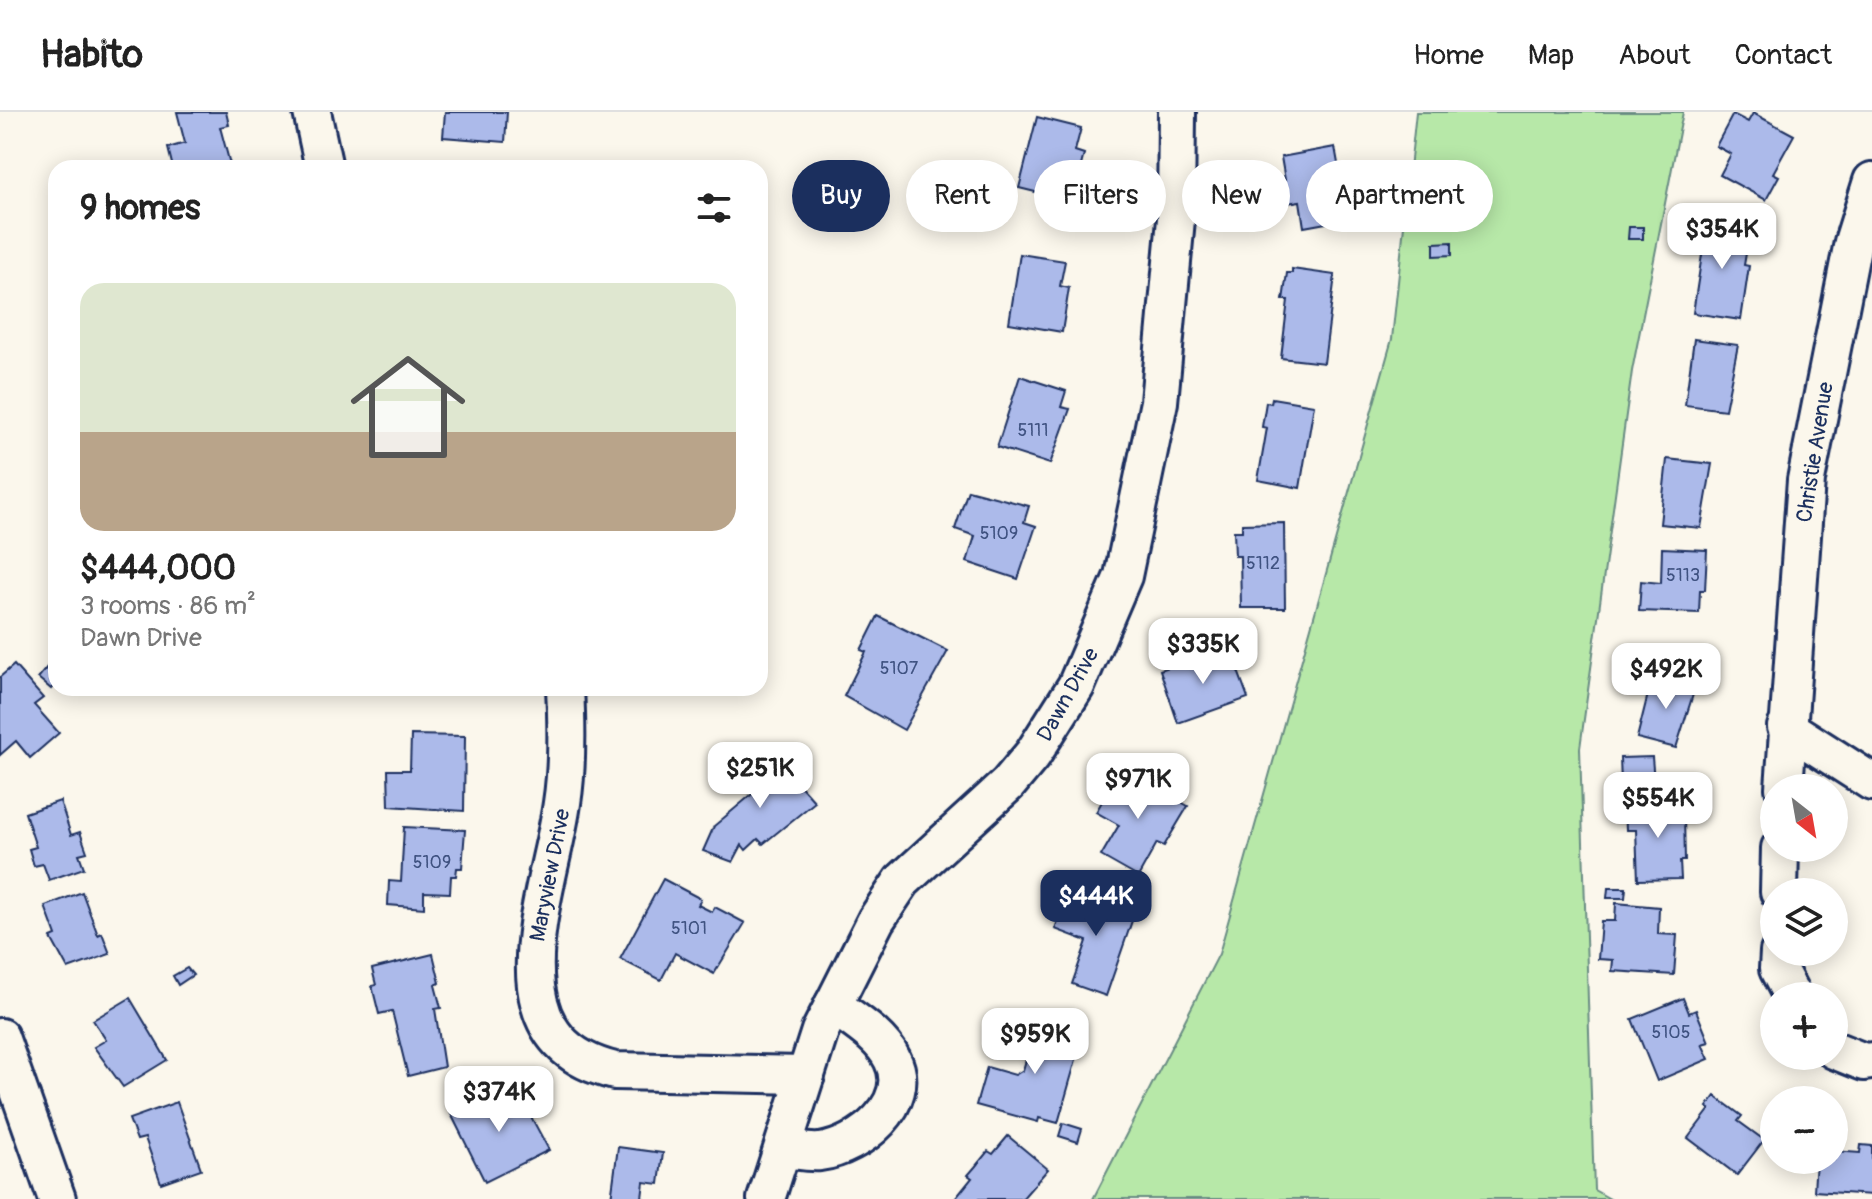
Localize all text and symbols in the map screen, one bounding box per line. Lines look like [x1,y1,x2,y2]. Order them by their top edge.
text: Habito [40,31,143,79]
text: Home [1413,38,1484,73]
text: Map [1528,38,1574,73]
text: About [1618,38,1691,73]
text: Contact [1735,38,1832,73]
chip: Buy [792,160,890,232]
chip: Rent [906,160,1018,232]
chip: Filters [1034,160,1166,232]
chip: New [1182,160,1290,232]
chip: Apartment [1306,160,1493,232]
icon: filters [692,186,736,230]
text: 9 homes [80,187,200,230]
pin: $354K [1666,203,1778,271]
text: $354K [1685,213,1759,245]
icon: home [336,335,480,479]
street label: Christie Avenue [1790,380,1840,524]
house number: 5111 [1018,419,1048,442]
house number: 5109 [980,522,1018,545]
text: $444,000 [80,547,236,590]
house number: 5112 [1246,552,1280,575]
house number: 5113 [1666,564,1700,587]
text: 3 rooms · 86 m² [80,590,256,622]
pin: $335K [1147,618,1259,686]
text: Dawn Drive [80,622,202,654]
text: $335K [1167,628,1239,660]
street label: Dawn Drive [1031,642,1105,746]
pin: $492K [1610,643,1722,711]
text: $492K [1630,653,1702,685]
house number: 5107 [880,657,919,680]
pin: $251K [704,742,816,810]
text: $251K [726,752,794,784]
pin: $971K [1082,753,1194,821]
text: $971K [1104,763,1172,795]
pin: $554K [1602,772,1714,840]
north arrow [1760,774,1848,862]
map controls [1760,774,1848,1174]
text: $554K [1621,782,1695,814]
street label: Maryview Drive [523,806,577,944]
house number: 5109 [413,851,451,874]
pin: $444K [1040,870,1152,938]
button: layers [1760,878,1848,966]
text: $444K [1058,880,1134,912]
house number: 5101 [671,917,707,940]
button: + [1760,982,1848,1070]
pin: $959K [979,1008,1091,1076]
text: $959K [1000,1018,1070,1050]
house number: 5105 [1652,1021,1690,1044]
pin: $374K [443,1066,555,1134]
text: $374K [462,1076,536,1108]
button: − [1760,1086,1848,1174]

